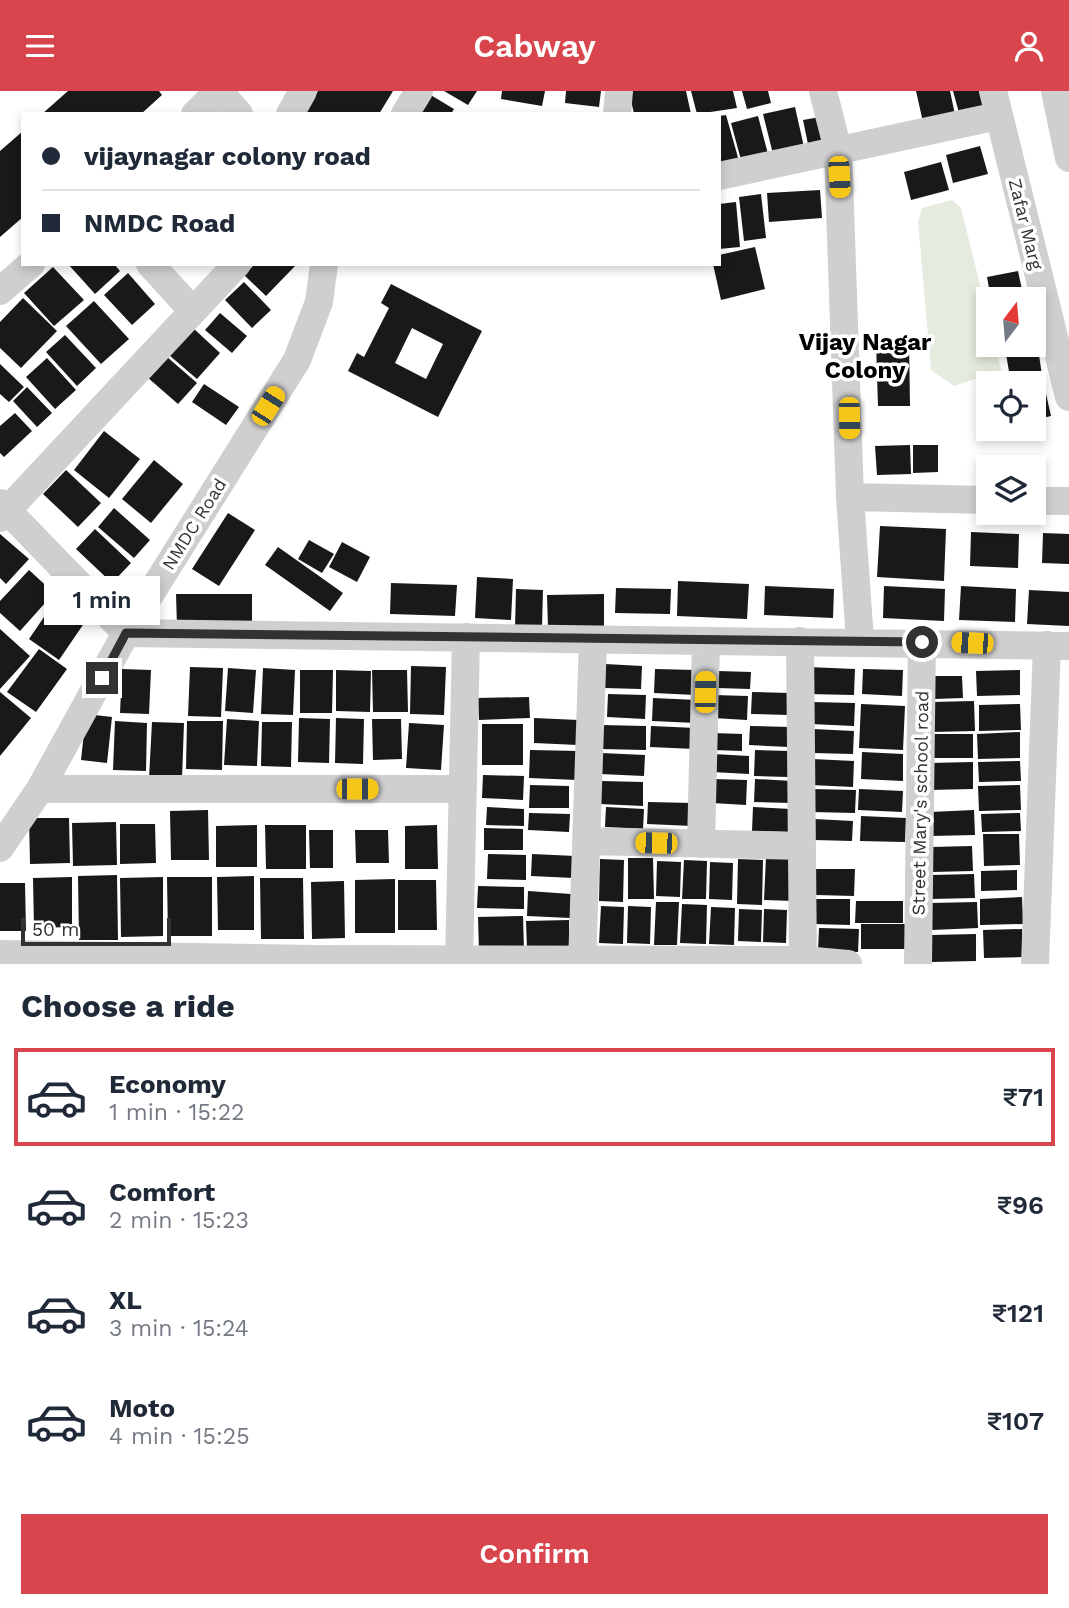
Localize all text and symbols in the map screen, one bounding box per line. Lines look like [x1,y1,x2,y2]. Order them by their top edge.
icon: menu [21,27,59,65]
text: Cabway [473,27,596,65]
icon: person [1010,27,1048,65]
text: vijaynagar colony road [84,141,371,171]
car [828,155,851,199]
street label: Zafar Marg [1005,176,1048,272]
text: NMDC Road [84,208,235,238]
north arrow [976,287,1046,357]
map controls [976,287,1046,525]
district label: Vijay Nagar Colony [799,328,932,384]
button: locate [976,371,1046,441]
car [248,383,289,429]
car [839,397,860,439]
button: layers [976,455,1046,525]
street label: NMDC Road [158,474,230,574]
callout: 1 min [44,577,160,625]
text: 1 min [72,587,132,614]
route start [906,626,938,658]
car [951,632,994,654]
route end [86,662,118,694]
car [695,671,716,713]
street label: Street Mary's school road [908,690,932,916]
car [337,779,379,800]
car [635,832,678,854]
scale bar [21,915,172,947]
text: 50 m [32,918,79,941]
text: Choose a ride [21,987,235,1025]
icon: car [25,1066,88,1129]
text: Economy [109,1069,226,1099]
text: ₹71 [1003,1082,1044,1112]
text: 1 min · 15:22 [109,1099,245,1126]
icon: car [25,1174,88,1237]
text: Comfort [109,1177,215,1207]
text: ₹96 [997,1190,1044,1220]
text: 2 min · 15:23 [109,1207,249,1234]
icon: car [25,1282,88,1345]
text: XL [109,1285,142,1315]
text: ₹121 [992,1298,1044,1328]
text: 3 min · 15:24 [109,1315,249,1342]
icon: car [25,1390,88,1453]
text: Moto [109,1393,175,1423]
text: ₹107 [987,1406,1044,1436]
text: 4 min · 15:25 [109,1423,250,1450]
button: Confirm [21,1514,1048,1594]

